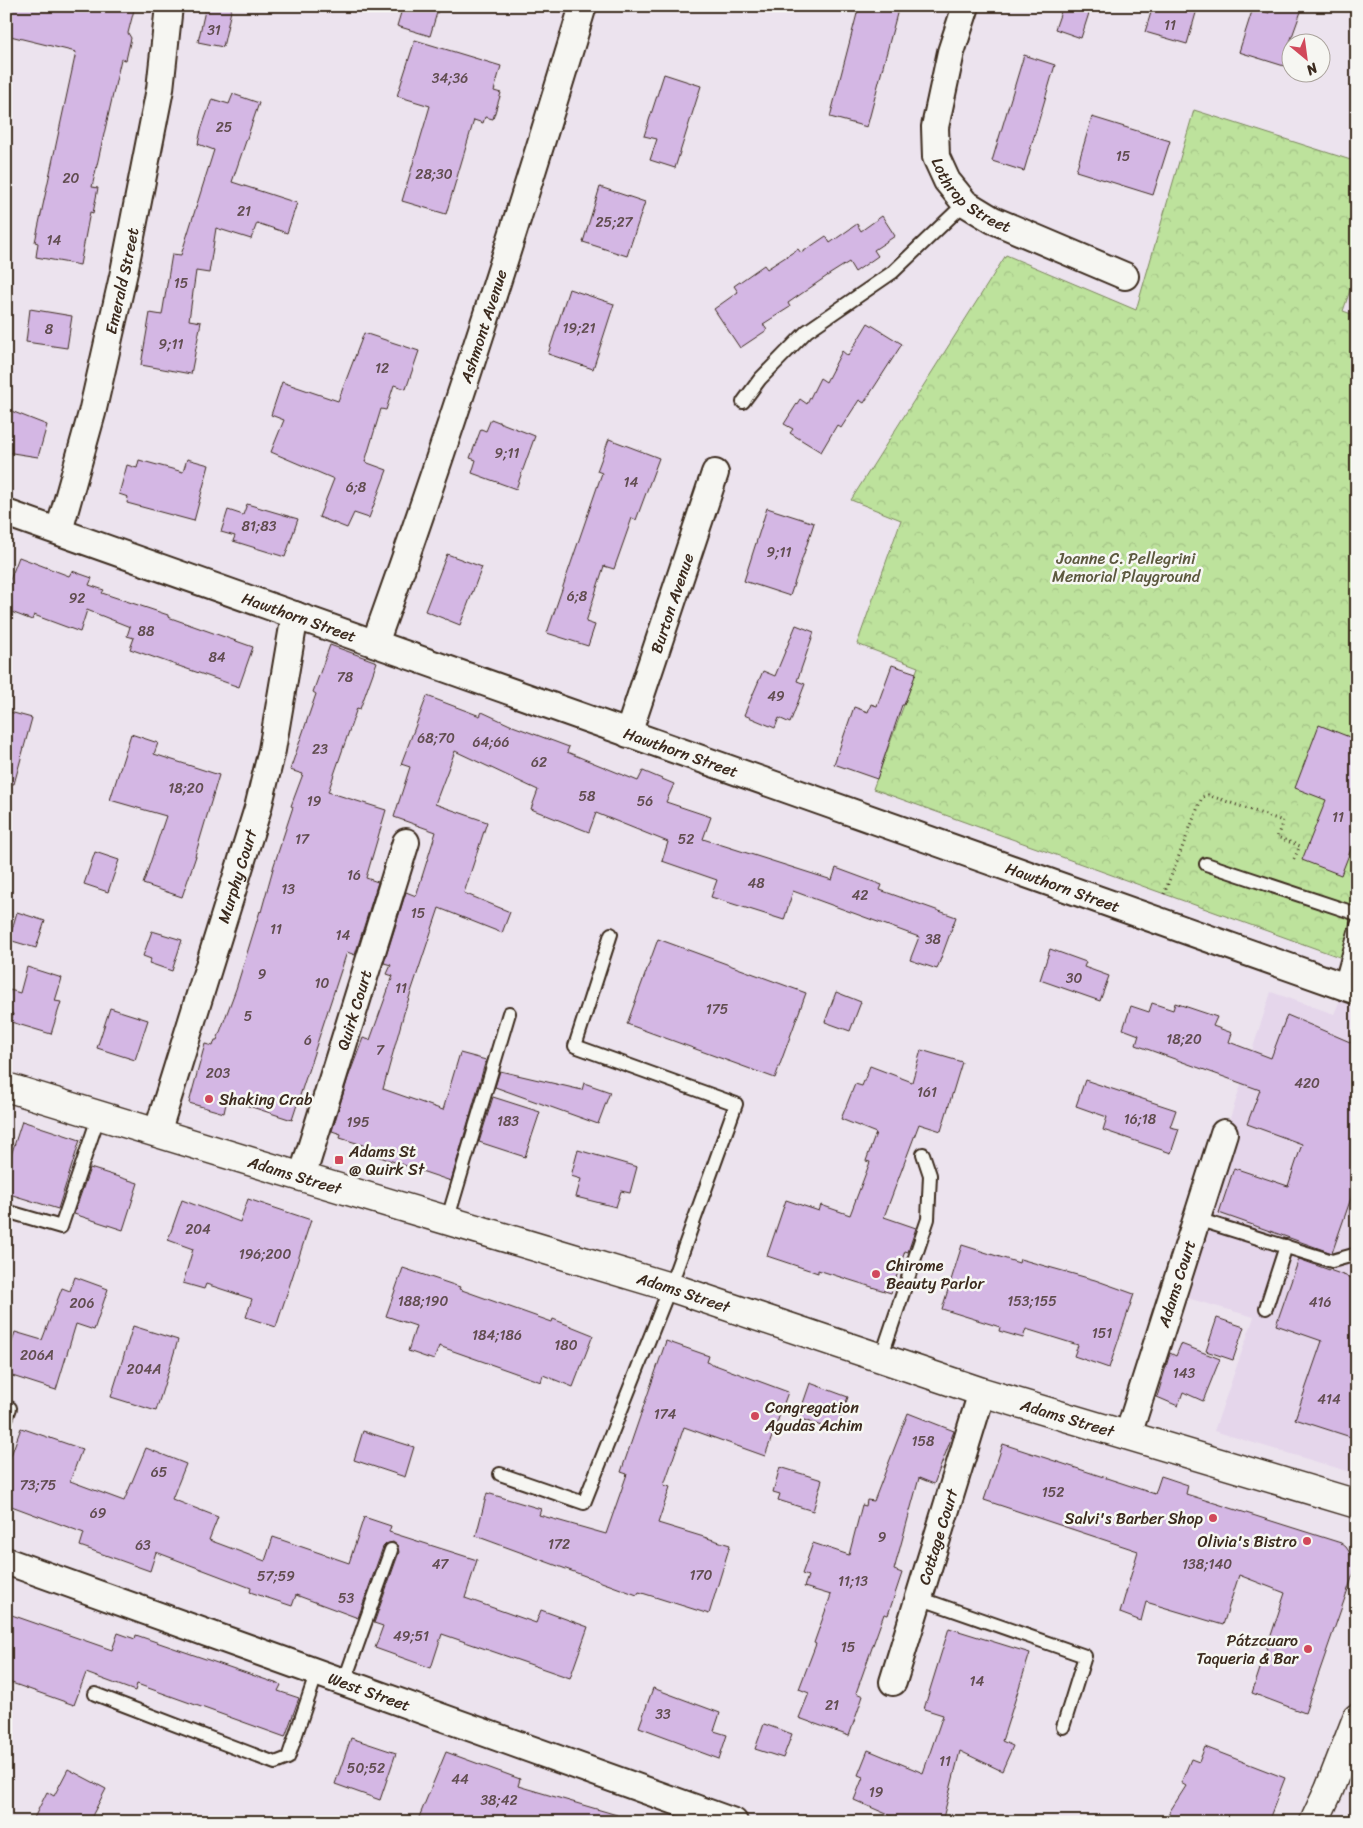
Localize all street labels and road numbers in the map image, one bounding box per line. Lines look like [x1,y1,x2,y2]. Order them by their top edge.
street label: Lothrop Street [923,153,1016,241]
street label: Emerald Street [96,225,147,337]
street label: Ashmont Avenue [451,265,515,388]
street label: Burton Avenue [642,549,702,657]
street label: Hawthorn Street [238,584,360,651]
street label: Hawthorn Street [619,719,742,786]
street label: Murphy Court [209,825,266,927]
street label: Hawthorn Street [1001,854,1124,921]
street label: Quirk Court [328,966,380,1054]
street label: Adams Street [243,1147,346,1203]
street label: Adams Court [1149,1236,1204,1332]
street label: Adams Street [632,1264,735,1321]
street label: Adams Street [1016,1390,1118,1446]
street label: Cottage Court [910,1485,967,1588]
street label: West Street [324,1664,414,1720]

